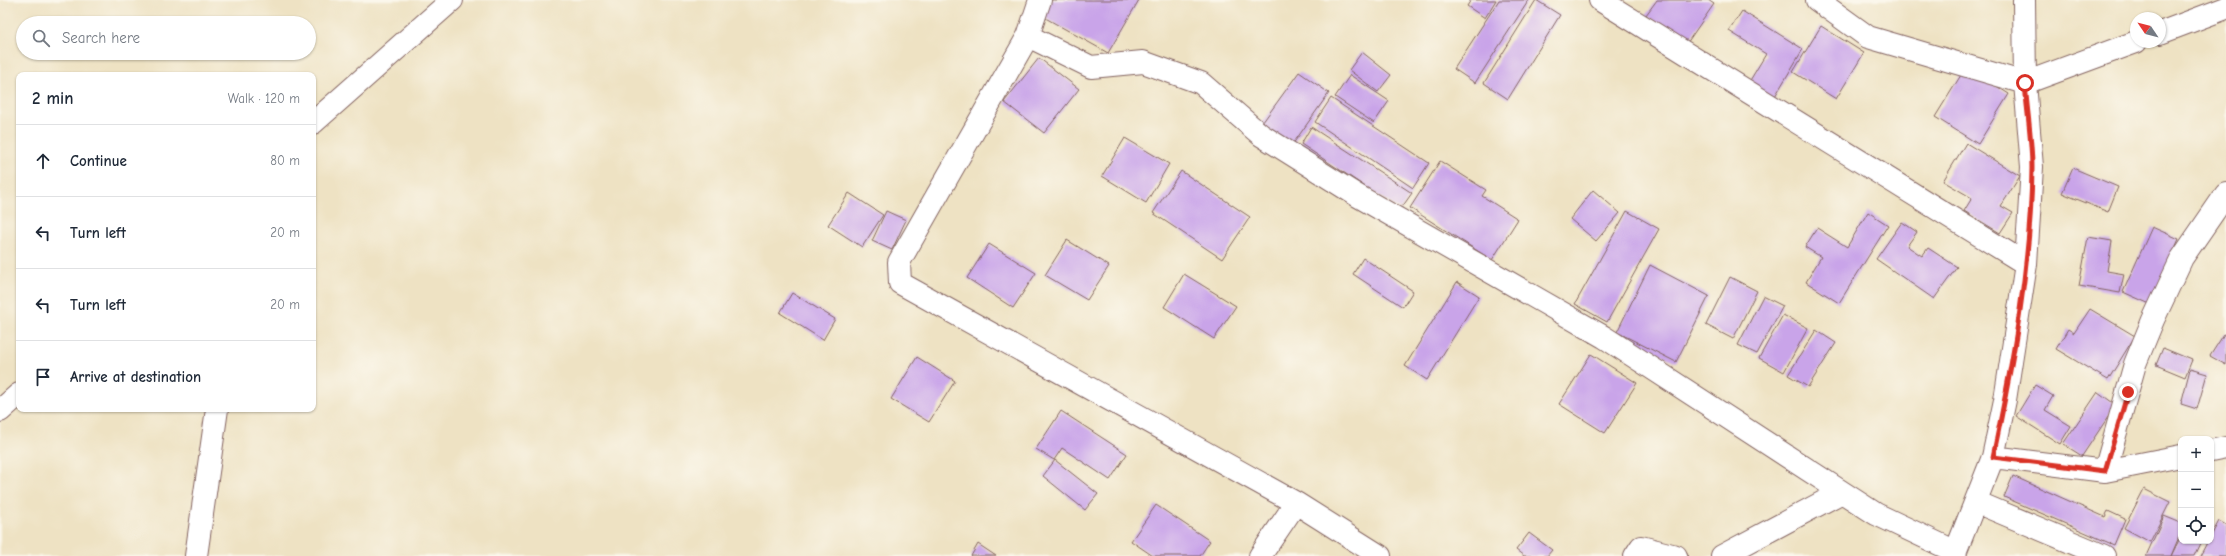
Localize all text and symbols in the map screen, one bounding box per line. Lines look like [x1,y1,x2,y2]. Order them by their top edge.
north arrow [2130,12,2166,48]
search box [16,16,316,60]
icon: search [30,27,52,49]
text: Search here [62,29,140,47]
route start [2016,74,2034,92]
text: 2 min [32,89,73,108]
text: Walk · 120 m [228,91,300,106]
icon: ahead [32,150,54,172]
text: Continue [70,152,127,170]
text: 80 m [270,153,300,168]
icon: left [32,222,54,244]
text: Turn left [70,224,126,242]
text: 20 m [270,225,300,240]
icon: left [32,294,54,316]
text: Turn left [70,296,126,314]
text: 20 m [270,297,300,312]
icon: arrive [32,366,54,388]
text: Arrive at destination [70,368,201,386]
route end [2119,383,2137,401]
map controls [2178,436,2214,544]
button: + [2178,436,2214,472]
button: − [2178,472,2214,508]
button: locate [2178,508,2214,544]

